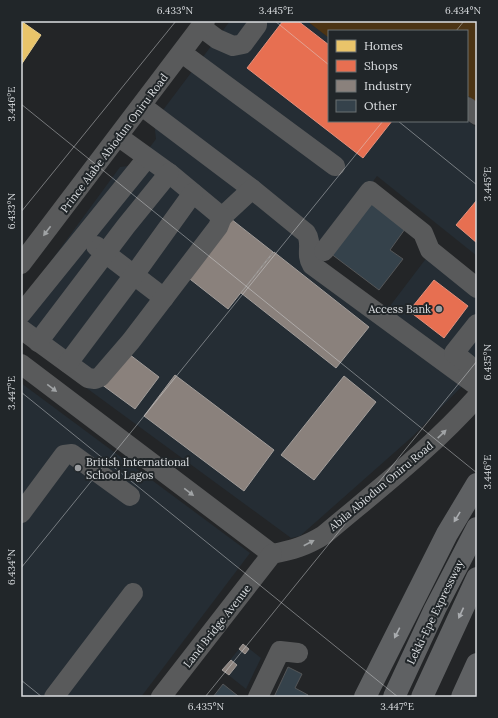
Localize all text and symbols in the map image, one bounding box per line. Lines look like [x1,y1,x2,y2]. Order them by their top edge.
text: 6.433°N [157,4,194,17]
text: 3.445°E [259,4,293,17]
text: 6.434°N [445,4,481,17]
legend [328,30,468,122]
text: Homes [364,38,403,53]
text: Shops [364,58,398,73]
street label: Prince Alabe Abiodun Oniru Road [57,70,171,215]
text: Industry [364,78,412,93]
text: 3.446°E [5,87,18,121]
text: Other [364,98,398,113]
text: 3.445°E [481,167,494,201]
text: 6.433°N [5,192,18,229]
one-way arrow [43,225,51,236]
place label: Access Bank [367,302,431,316]
marker: Access Bank [434,304,444,314]
text: 6.435°N [481,343,494,380]
text: 3.447°E [5,376,18,410]
one-way arrow [47,384,58,392]
one-way arrow [437,429,447,439]
street label: Abila Abiodun Oniru Road [325,438,436,534]
place label: British International School Lagos [86,455,189,482]
text: 3.446°E [481,455,494,489]
marker: British International School Lagos [73,463,83,473]
one-way arrow [184,487,195,496]
one-way arrow [453,512,461,522]
one-way arrow [303,540,315,547]
text: 6.434°N [5,549,18,585]
street label: Lekki-Epe Expressway [404,557,467,667]
street label: Land Bridge Avenue [180,582,254,670]
one-way arrow [458,608,464,619]
one-way arrow [394,627,400,638]
text: 6.435°N [188,700,225,713]
text: 3.447°E [380,700,414,713]

